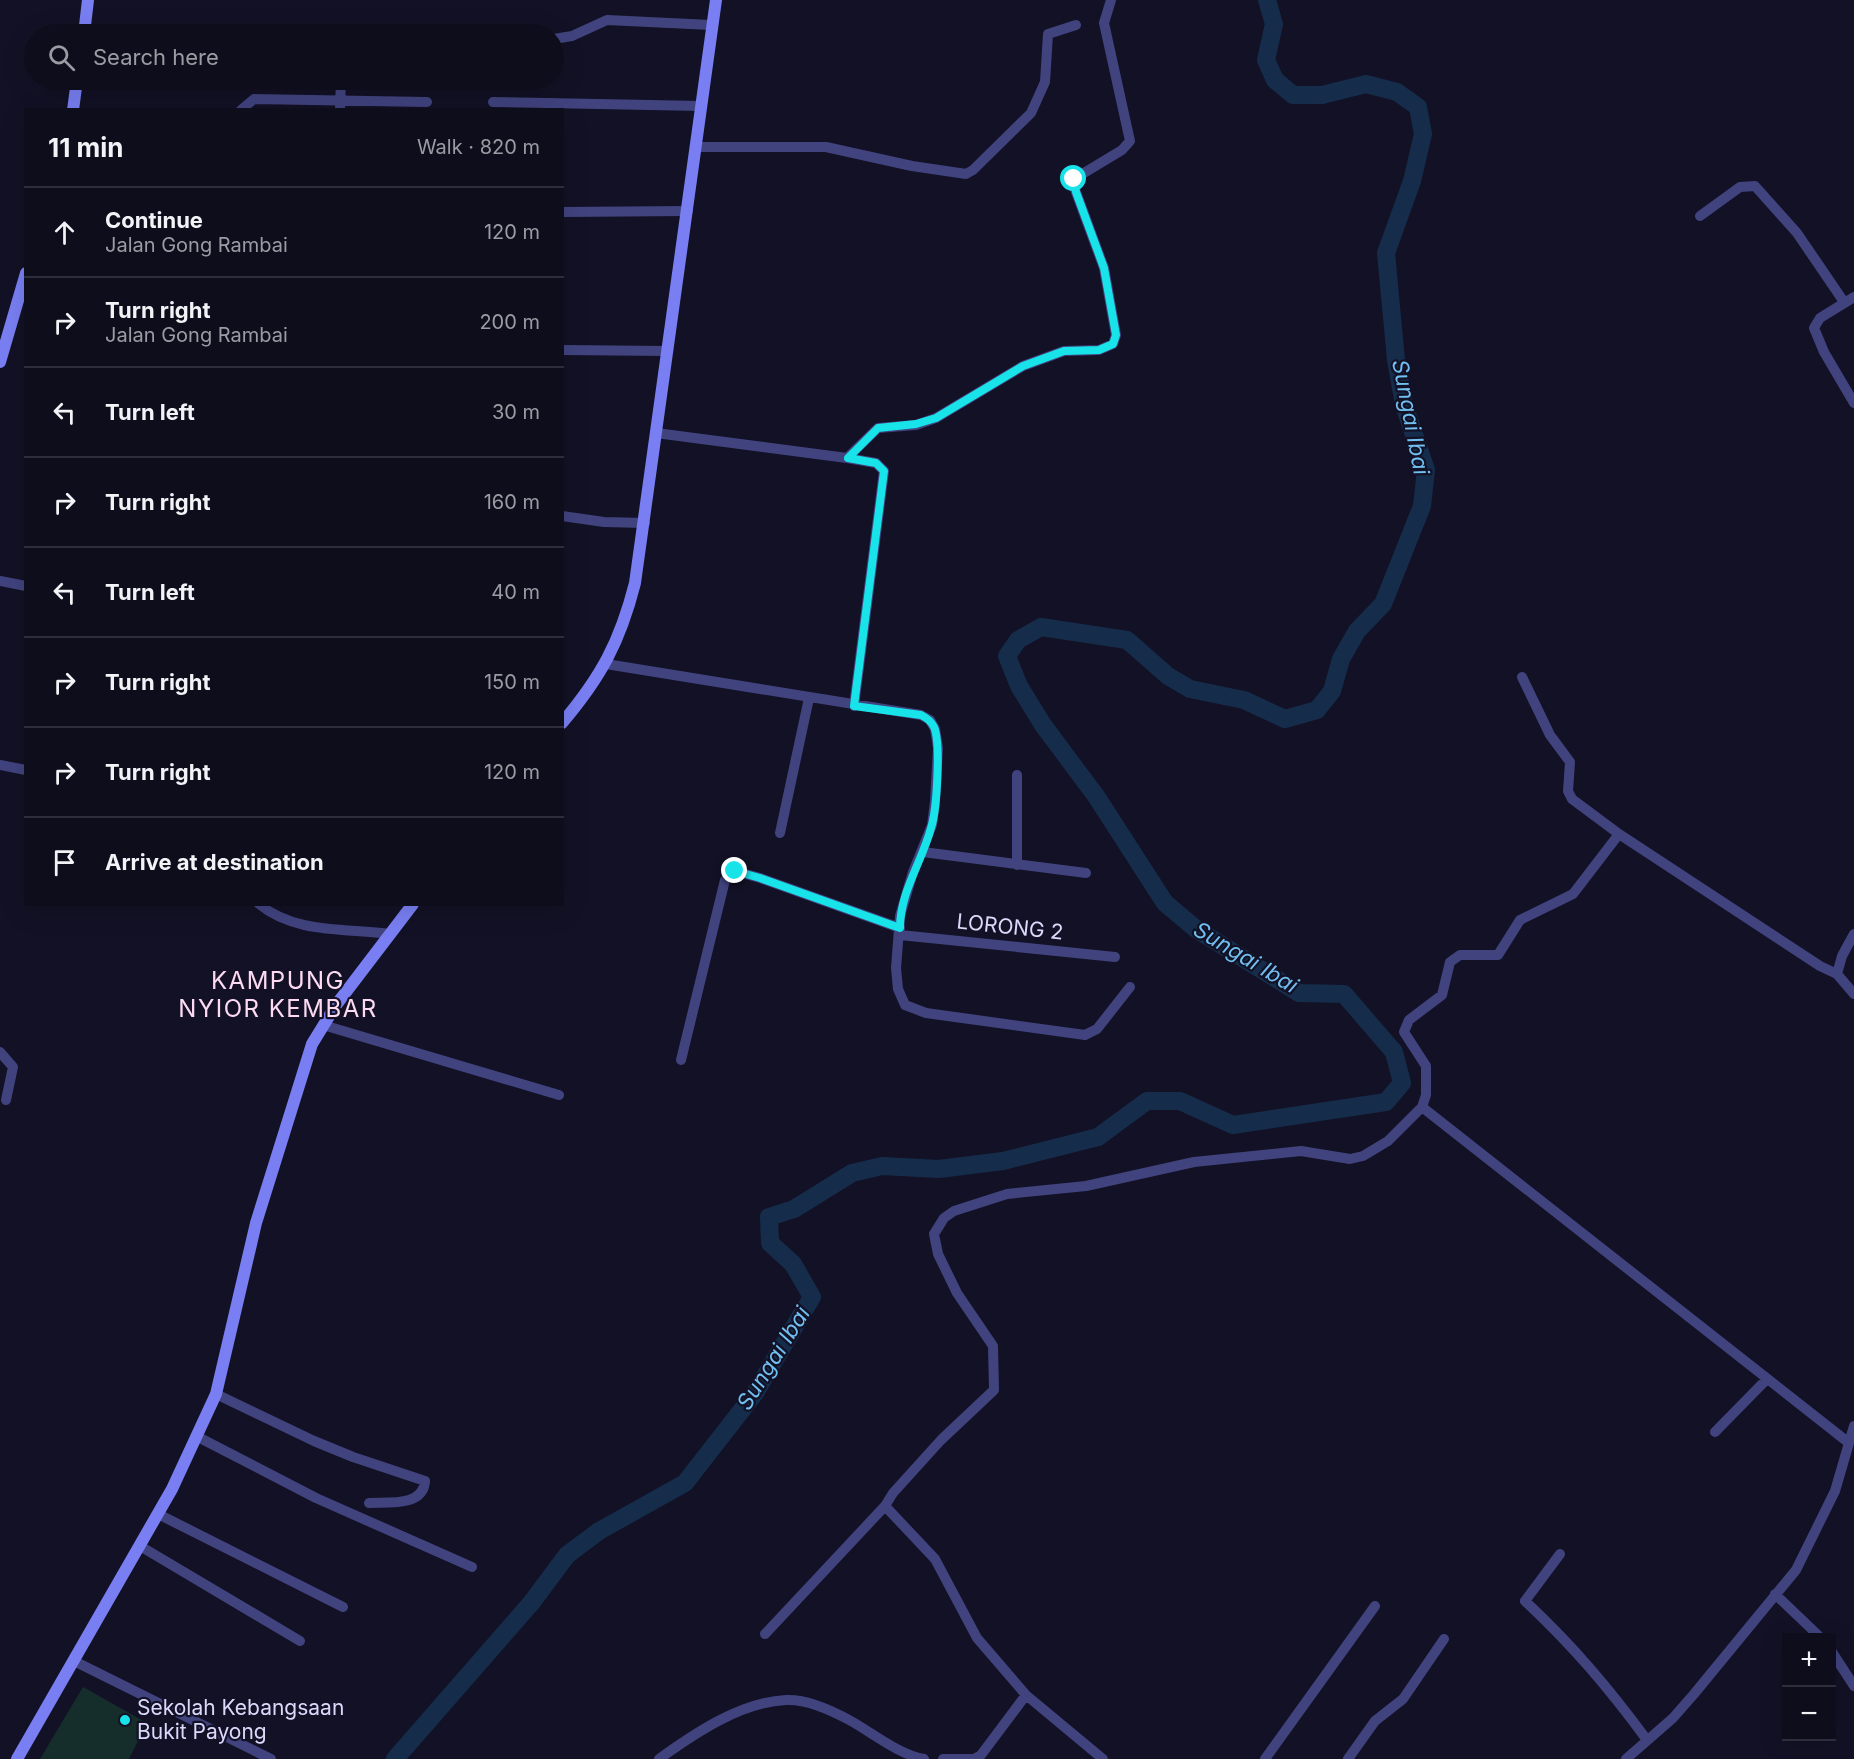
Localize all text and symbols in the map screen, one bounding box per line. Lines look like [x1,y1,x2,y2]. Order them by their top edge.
search box [24,24,564,90]
icon: search [45,41,78,74]
text: Search here [93,44,219,70]
text: 11 min [48,132,124,163]
text: Walk · 820 m [417,135,540,159]
route start [1060,165,1086,191]
text: Continue [105,207,203,233]
icon: ahead [48,216,81,249]
text: 120 m [484,220,540,244]
text: Jalan Gong Rambai [105,233,288,257]
text: Turn right [105,297,211,323]
icon: right [48,306,81,339]
text: 200 m [479,310,540,334]
text: Jalan Gong Rambai [105,323,288,347]
water label: Sungai Ibai [1387,357,1435,477]
icon: left [48,396,81,429]
text: Turn left [105,399,195,425]
text: 30 m [492,400,540,424]
icon: right [48,486,81,519]
text: Turn right [105,489,211,515]
text: 160 m [484,490,540,514]
icon: left [48,576,81,609]
text: Turn left [105,579,195,605]
text: 40 m [491,580,540,604]
icon: right [48,666,81,699]
text: Turn right [105,669,211,695]
text: 150 m [484,670,540,694]
icon: right [48,756,81,789]
text: Turn right [105,759,211,785]
text: 120 m [484,760,540,784]
icon: arrive [48,846,81,879]
text: Arrive at destination [105,849,324,875]
route end [721,857,747,883]
street label: LORONG 2 [955,908,1065,945]
water label: Sungai Ibai [1189,916,1303,999]
district label: KAMPUNG NYIOR KEMBAR [178,966,378,1023]
water label: Sungai Ibai [731,1301,815,1414]
map controls [1782,1633,1836,1741]
button: + [1782,1633,1836,1687]
button: − [1782,1687,1836,1741]
place label: Sekolah Kebangsaan Bukit Payong [137,1695,344,1744]
marker: Sekolah Kebangsaan Bukit Payong [118,1713,132,1727]

